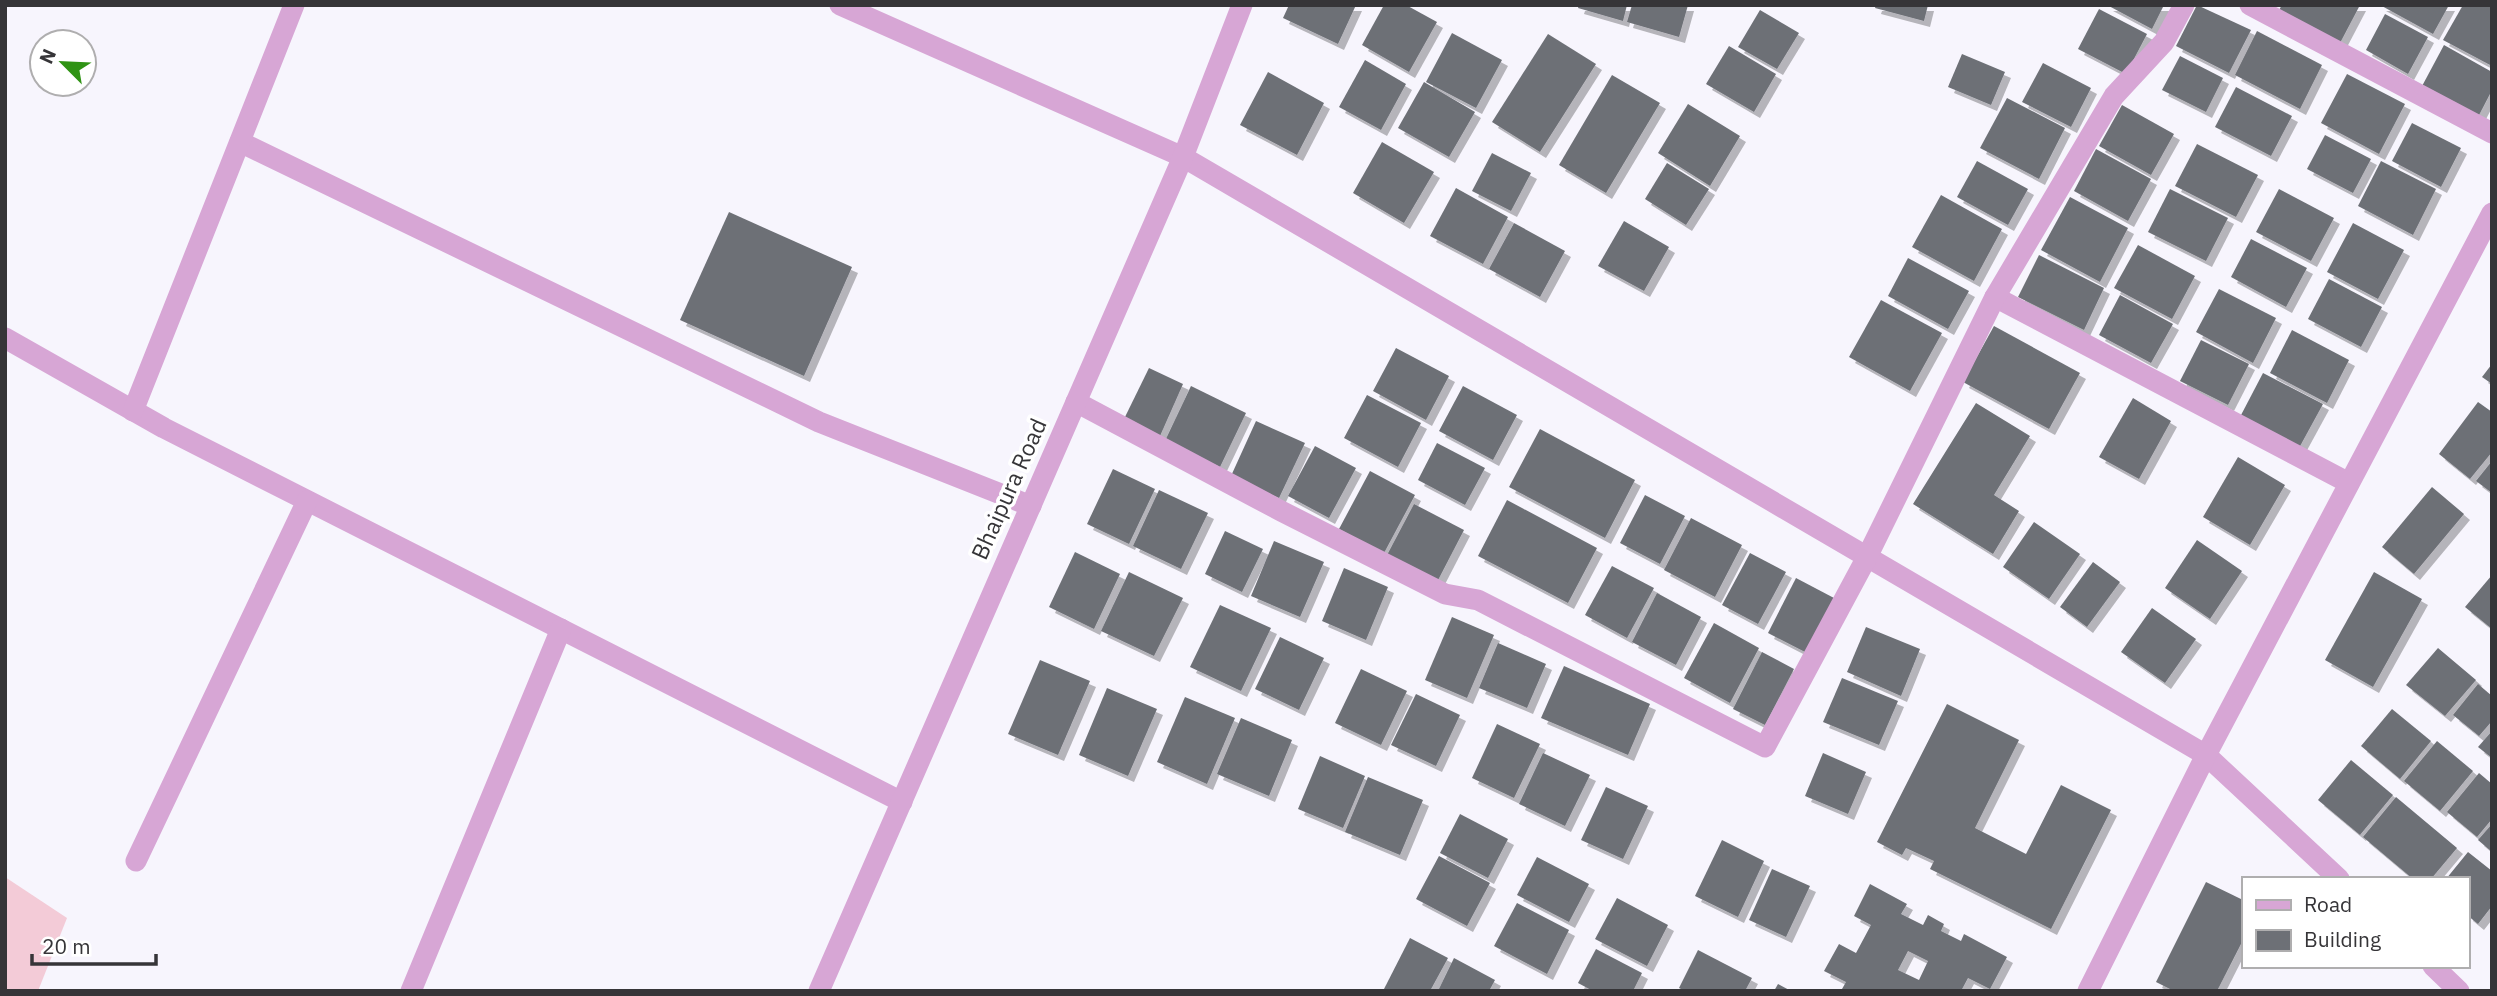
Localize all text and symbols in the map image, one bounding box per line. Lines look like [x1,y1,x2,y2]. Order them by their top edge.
north arrow [28,28,98,98]
text: N [34,45,61,67]
street label: Bhaipura Road [964,413,1053,564]
legend [2242,877,2469,968]
text: Road [2304,890,2352,918]
scale bar [32,922,156,966]
text: Building [2304,925,2381,953]
text: 20 m [42,932,91,960]

